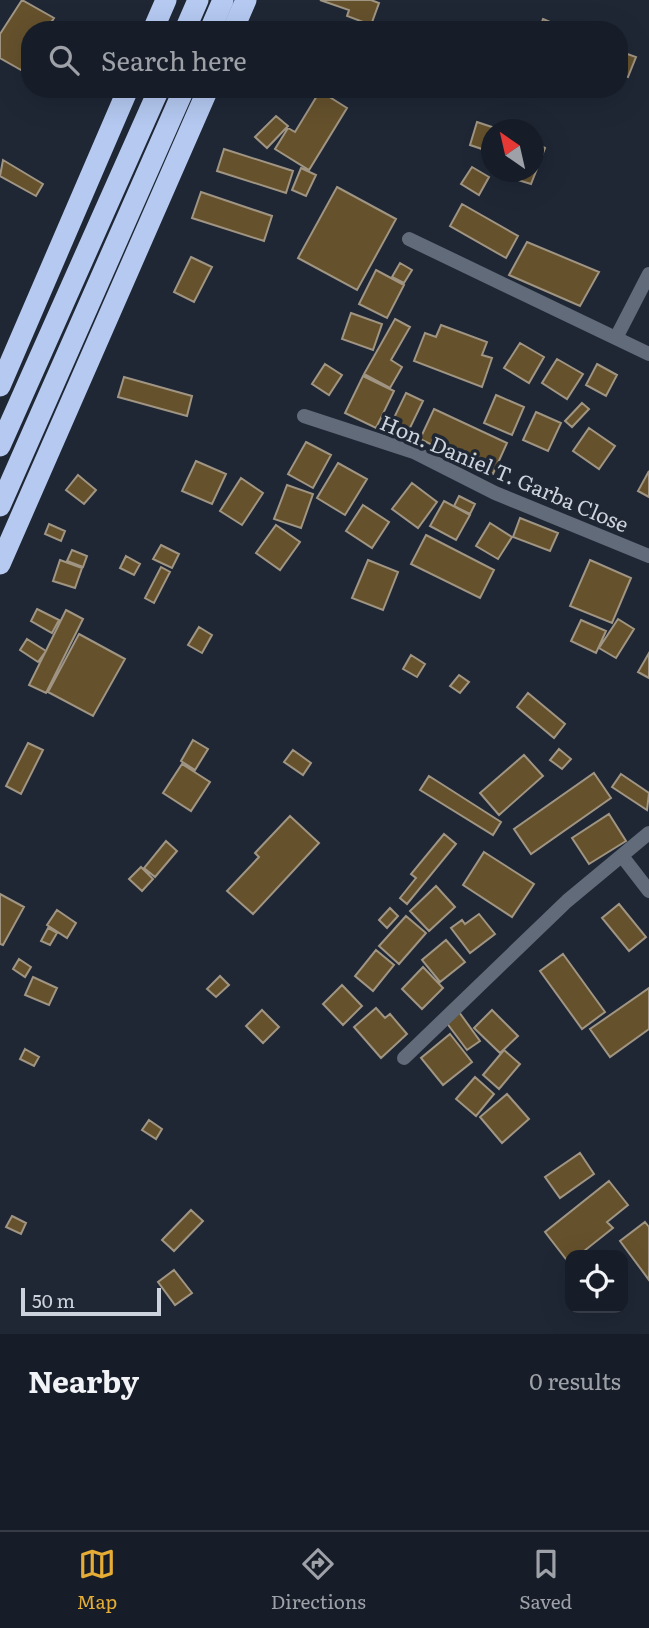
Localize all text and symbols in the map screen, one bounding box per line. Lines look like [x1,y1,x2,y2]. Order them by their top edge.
search box [21,21,628,98]
text: Search here [101,40,247,79]
icon: search [45,41,83,79]
north arrow [481,119,544,182]
street label: Hon. Daniel T. Garba Close [376,405,634,539]
map controls [565,1250,628,1313]
button: locate [565,1250,628,1313]
scale bar [21,1285,161,1317]
text: 50 m [32,1286,75,1314]
text: Nearby [28,1358,139,1402]
text: 0 results [529,1363,621,1397]
tab: Map [77,1545,117,1615]
tab: Directions [271,1545,366,1615]
tab: Saved [519,1545,572,1615]

